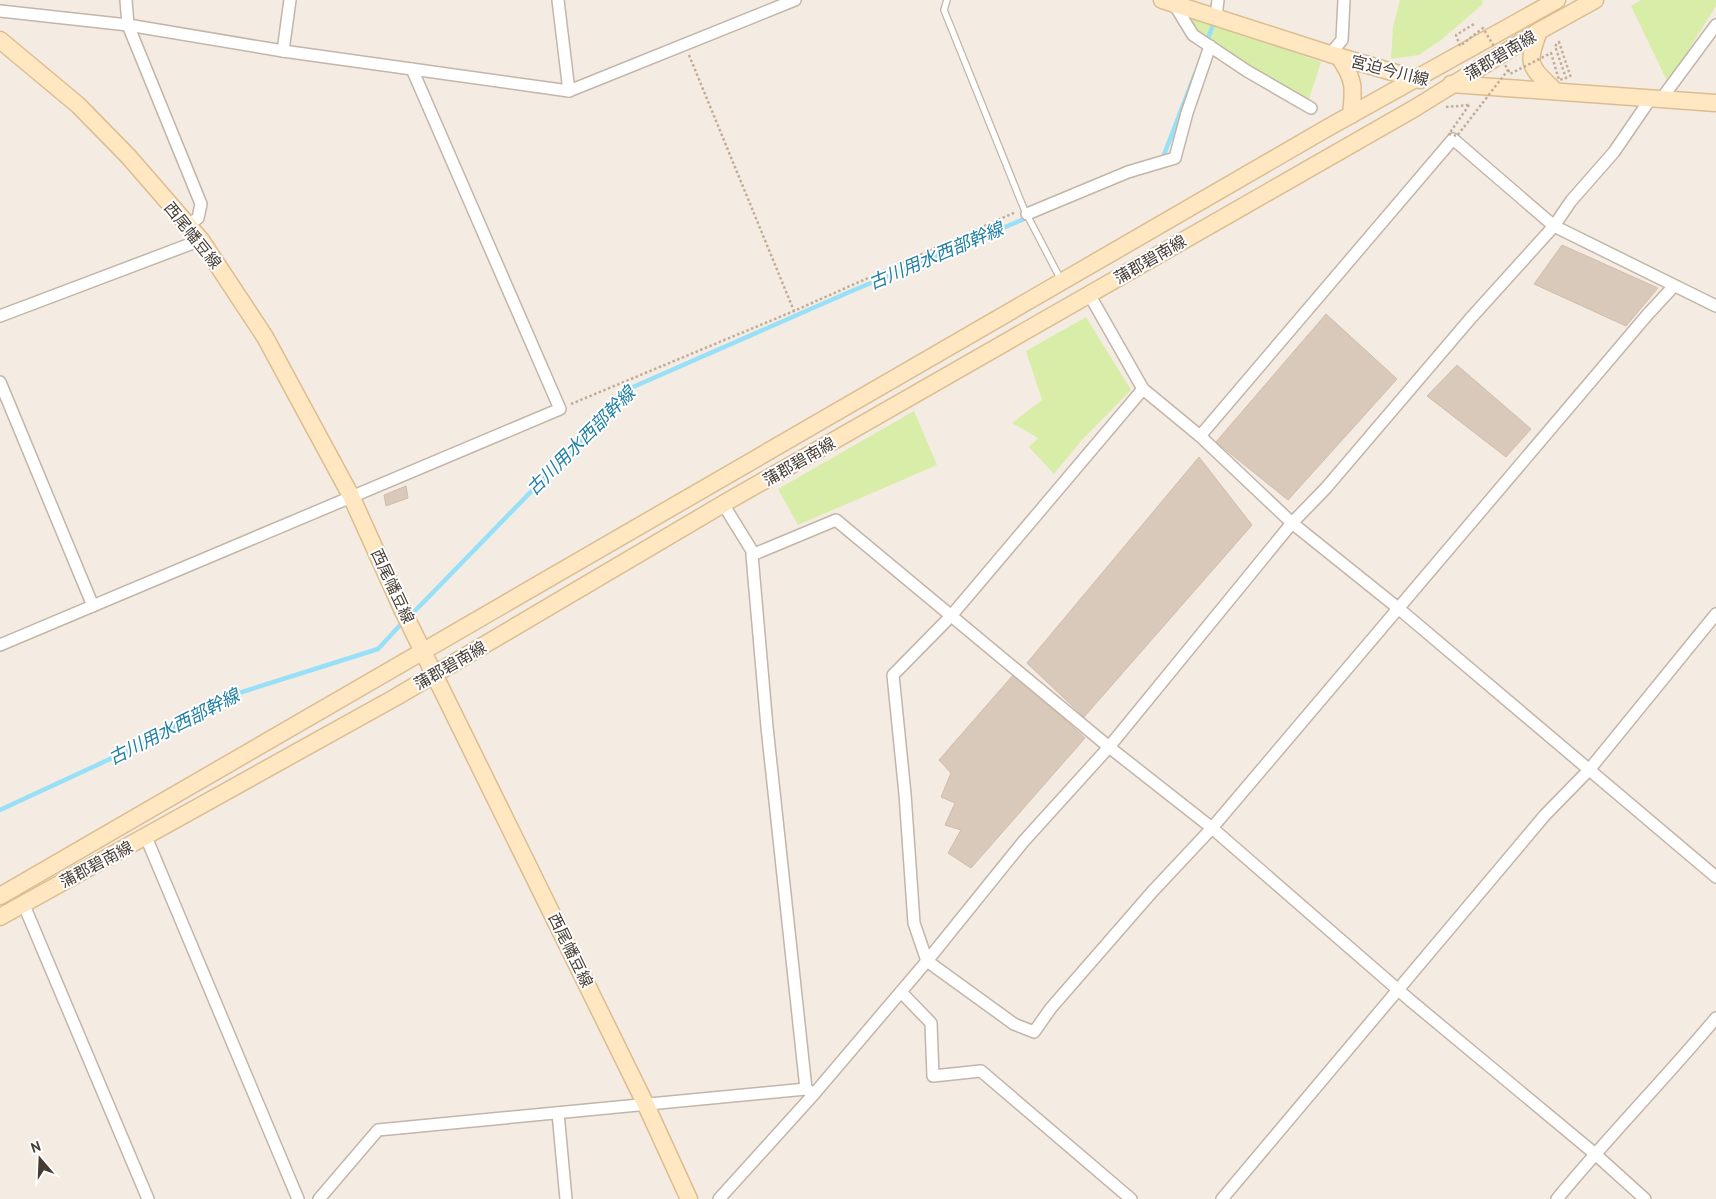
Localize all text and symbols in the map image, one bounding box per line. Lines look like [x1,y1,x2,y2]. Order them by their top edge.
street label: 蒲郡碧南線 [1461,26,1539,84]
street label: 宮迫今川線 [1349,51,1431,89]
street label: 西尾幡豆線 [160,198,226,272]
water label: 古川用水西部幹線 [865,216,1008,294]
street label: 蒲郡碧南線 [1110,230,1190,288]
water label: 古川用水西部幹線 [522,380,641,500]
street label: 蒲郡碧南線 [759,432,839,490]
street label: 西尾幡豆線 [367,546,419,626]
street label: 蒲郡碧南線 [410,636,490,694]
water label: 古川用水西部幹線 [104,683,245,769]
street label: 蒲郡碧南線 [56,836,136,892]
street label: 西尾幡豆線 [544,910,598,990]
north arrow [15,1134,65,1184]
text: N [28,1137,43,1157]

